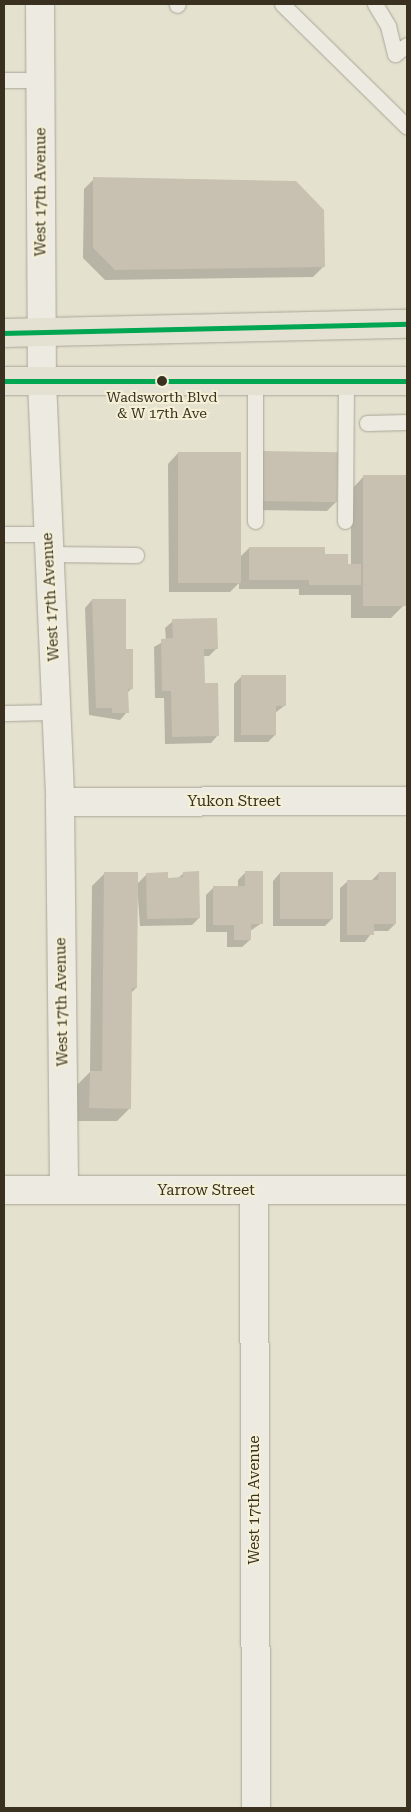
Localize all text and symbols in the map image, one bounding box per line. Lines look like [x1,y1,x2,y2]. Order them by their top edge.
street label: West 17th Avenue [32,128,50,256]
marker: Wadsworth Blvd & W 17th Ave [157,376,167,386]
place label: Wadsworth Blvd & W 17th Ave [107,389,217,422]
street label: West 17th Avenue [39,532,63,662]
street label: Yukon Street [187,793,281,811]
street label: West 17th Avenue [52,937,72,1067]
street label: Yarrow Street [157,1182,255,1200]
street label: West 17th Avenue [246,1436,264,1564]

